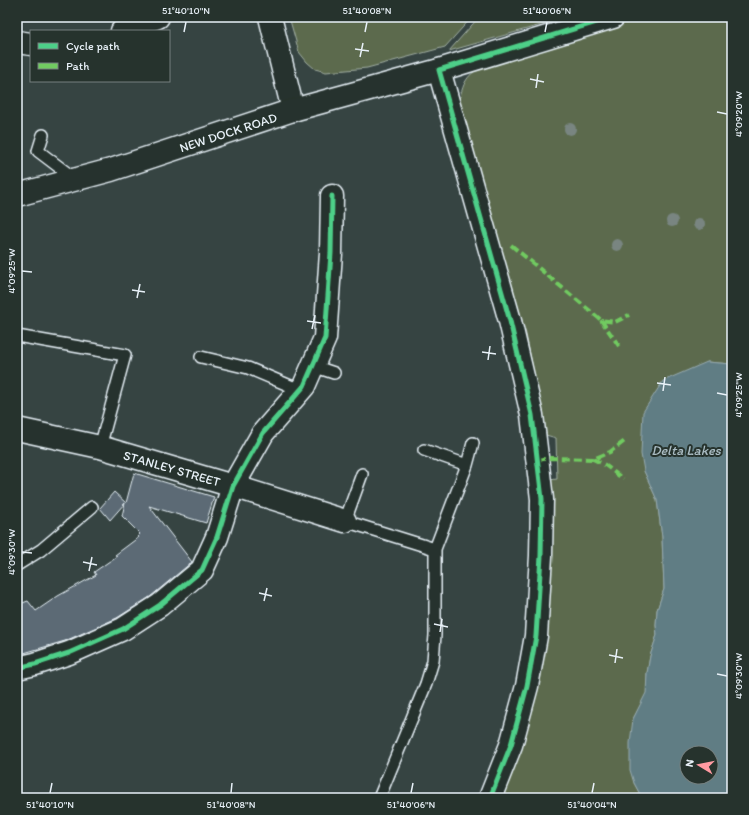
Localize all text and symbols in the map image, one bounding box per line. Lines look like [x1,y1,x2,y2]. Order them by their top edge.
text: 51°40'10"N [162,4,210,17]
text: 51°40'08"N [343,4,392,17]
text: 51°40'06"N [523,4,572,17]
legend [30,30,170,82]
text: Cycle path [66,39,120,53]
text: Path [66,59,89,73]
text: 4°09'20"W [732,91,745,137]
street label: NEW DOCK ROAD [177,110,279,155]
text: 4°09'25"W [5,248,18,293]
text: 4°09'25"W [732,372,745,417]
water label: Delta Lakes [651,442,722,459]
street label: STANLEY STREET [122,447,223,490]
text: 4°09'30"W [5,529,18,575]
text: 4°09'30"W [732,653,745,699]
north arrow [679,745,719,785]
text: N [683,759,697,768]
text: 51°40'10"N [26,798,74,811]
text: 51°40'08"N [207,798,256,811]
text: 51°40'06"N [387,798,436,811]
text: 51°40'04"N [567,798,617,811]

